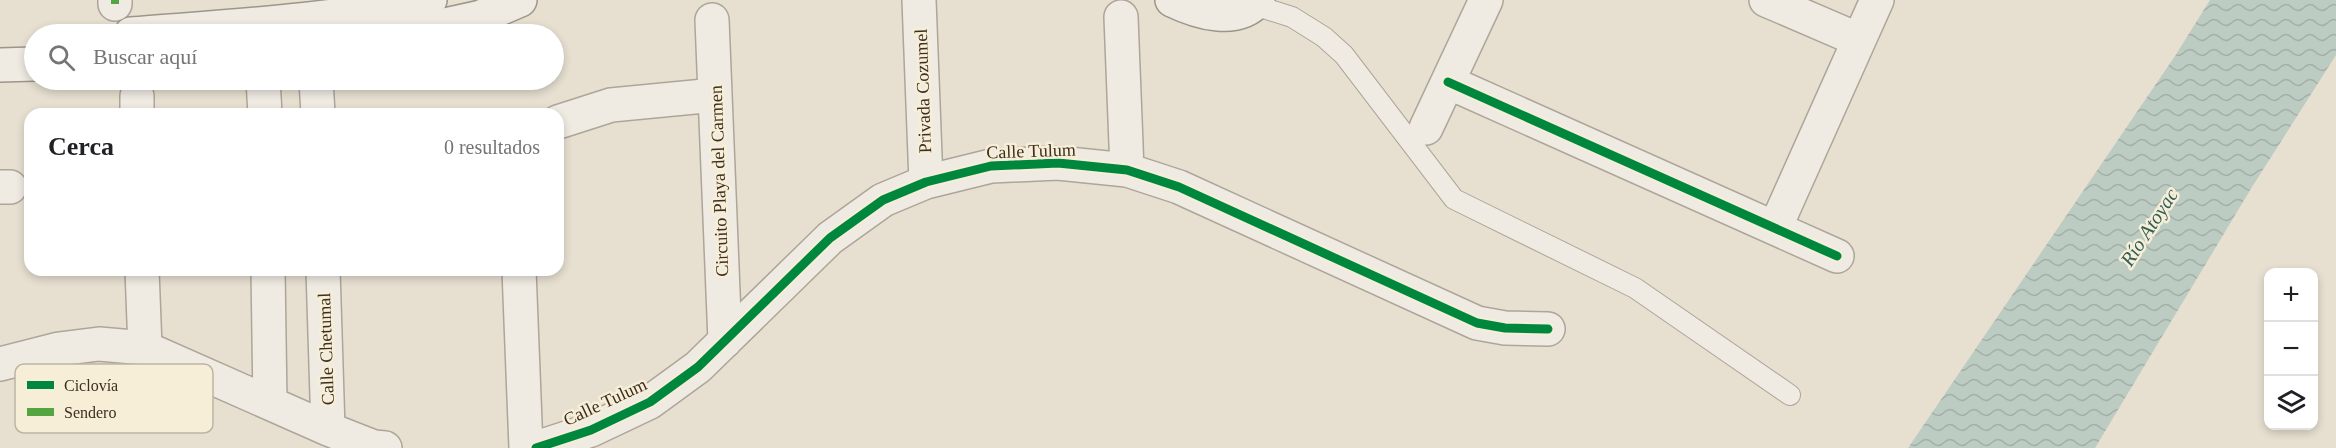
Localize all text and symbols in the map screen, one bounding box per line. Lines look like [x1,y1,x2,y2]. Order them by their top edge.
search box [24,24,564,90]
street label: Privada Cozumel [911,28,935,154]
icon: search [45,41,78,74]
text: Buscar aquí [93,44,197,69]
street label: Circuito Playa del Carmen [706,85,732,277]
text: Cerca [48,132,114,161]
text: 0 resultados [444,136,540,158]
street label: Calle Tulum [986,139,1076,163]
water label: Río Atoyac [2115,184,2183,271]
map controls [2264,268,2318,430]
button: + [2264,268,2318,322]
street label: Calle Chetumal [314,292,338,406]
button: − [2264,322,2318,376]
legend [15,364,213,433]
street label: Calle Tulum [560,374,650,430]
button: layers [2264,376,2318,430]
text: Ciclovía [64,377,118,394]
text: Sendero [64,404,116,421]

